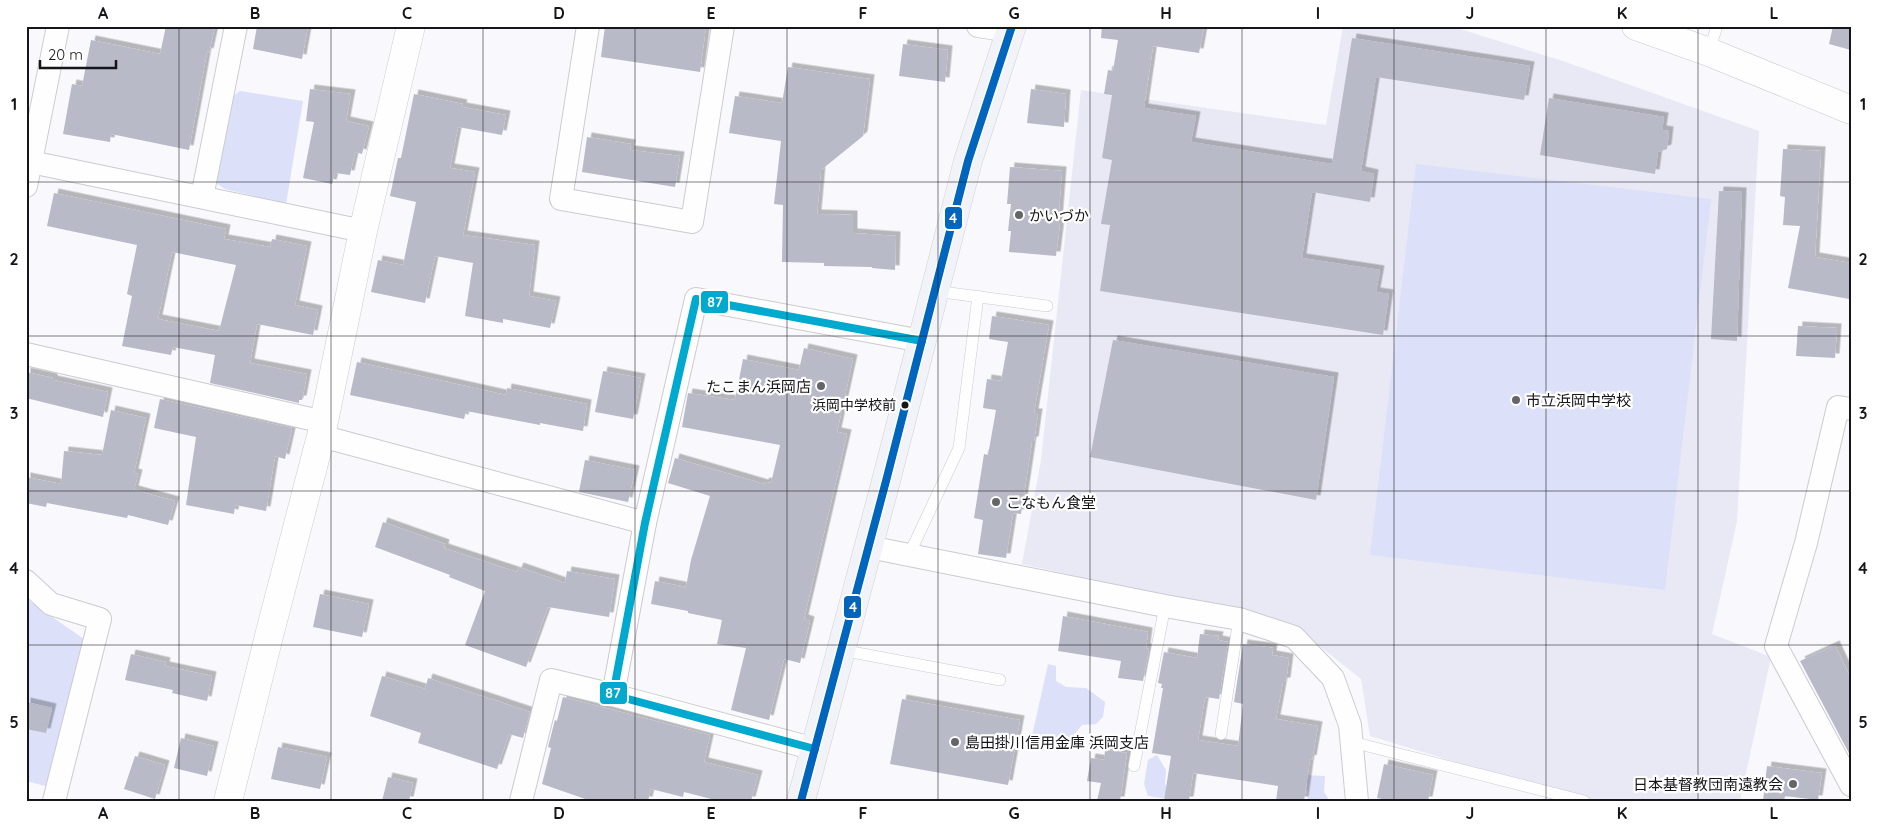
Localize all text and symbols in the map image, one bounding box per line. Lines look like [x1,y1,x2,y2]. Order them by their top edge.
text: A [98,3,109,23]
text: B [250,3,260,23]
text: C [402,3,412,23]
text: D [553,3,565,23]
text: E [706,3,716,23]
text: F [859,3,868,23]
text: G [1008,3,1020,23]
text: H [1160,3,1172,23]
text: I [1316,3,1320,23]
text: J [1466,3,1474,23]
text: K [1617,3,1627,23]
text: L [1770,3,1779,23]
scale bar [40,38,116,70]
text: 20 m [48,45,83,64]
text: 1 [11,94,17,114]
text: 1 [1860,94,1866,114]
line badge: 4 [944,206,963,230]
place label: かいづか [1029,206,1089,225]
text: 4 [949,209,957,227]
marker: かいづか [1013,209,1025,221]
text: 2 [9,249,19,269]
text: 2 [1858,249,1868,269]
line badge: 87 [700,290,729,314]
text: 87 [707,293,723,311]
place label: たこまん浜岡店 [706,377,811,396]
marker: たこまん浜岡店 [815,380,827,392]
place label: 市立浜岡中学校 [1526,391,1631,410]
marker: 市立浜岡中学校 [1510,394,1522,406]
place label: 浜岡中学校前 [812,396,896,414]
marker: 浜岡中学校前 [900,400,910,410]
text: 3 [10,403,18,423]
text: 3 [1859,403,1867,423]
place label: こなもん食堂 [1006,493,1096,512]
marker: こなもん食堂 [990,496,1002,508]
text: 4 [9,558,19,578]
text: 4 [1858,558,1868,578]
line badge: 4 [843,595,862,619]
text: 4 [849,598,857,616]
line badge: 87 [599,681,628,705]
text: 87 [605,684,621,702]
text: 5 [9,712,19,732]
text: 5 [1858,712,1868,732]
place label: 島田掛川信用金庫 浜岡支店 [965,733,1149,752]
marker: 島田掛川信用金庫 浜岡支店 [949,736,961,748]
place label: 日本基督教団南遠教会 [1633,775,1783,794]
marker: 日本基督教団南遠教会 [1787,778,1799,790]
text: A [98,803,109,823]
text: B [250,803,260,823]
text: C [402,803,412,823]
text: D [553,803,565,823]
text: E [706,803,716,823]
text: F [859,803,868,823]
text: G [1008,803,1020,823]
text: H [1160,803,1172,823]
text: I [1316,803,1320,823]
text: J [1466,803,1474,823]
text: K [1617,803,1627,823]
text: L [1770,803,1779,823]

